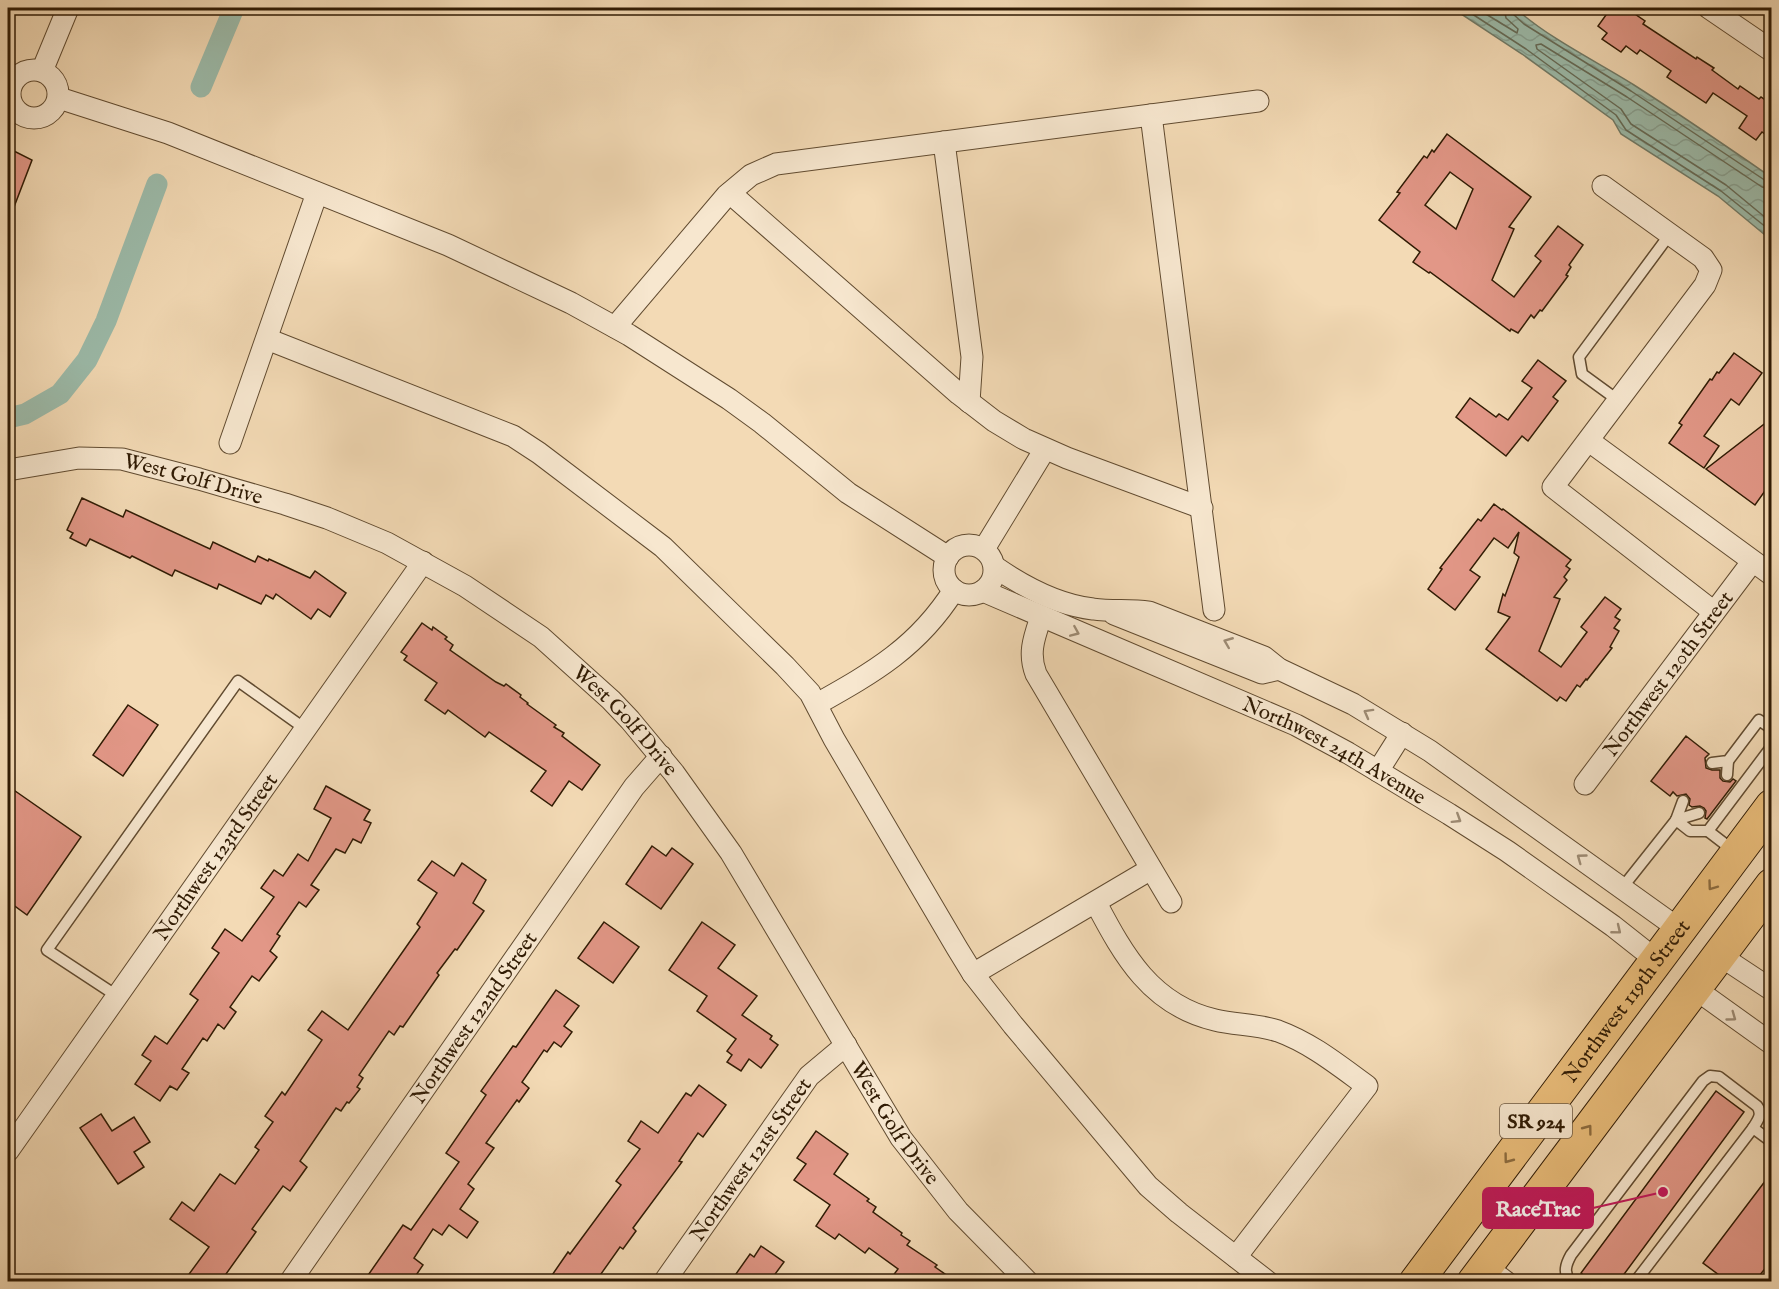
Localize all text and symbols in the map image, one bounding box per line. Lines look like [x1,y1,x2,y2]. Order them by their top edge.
street label: West Golf Drive [121,448,266,512]
street label: Northwest 120th Street [1598,586,1740,763]
one-way arrow [1069,625,1080,637]
one-way arrow [1223,637,1234,649]
street label: West Golf Drive [566,660,683,783]
street label: Northwest 24th Avenue [1238,692,1430,812]
one-way arrow [1364,708,1374,720]
street label: Northwest 123rd Street [148,769,285,946]
one-way arrow [1451,811,1461,823]
one-way arrow [1576,854,1587,865]
one-way arrow [1708,880,1719,891]
street label: Northwest 119th Street [1558,915,1697,1089]
one-way arrow [1611,922,1622,933]
street label: Northwest 122nd Street [406,927,544,1110]
one-way arrow [1726,1009,1737,1020]
street label: West Golf Drive [844,1057,945,1191]
street label: Northwest 121st Street [685,1073,818,1247]
road number: SR 924 [1500,1104,1572,1138]
one-way arrow [1580,1125,1591,1136]
one-way arrow [1504,1152,1515,1163]
callout: RaceTrac [1483,1188,1593,1228]
text: RaceTrac [1495,1196,1581,1224]

